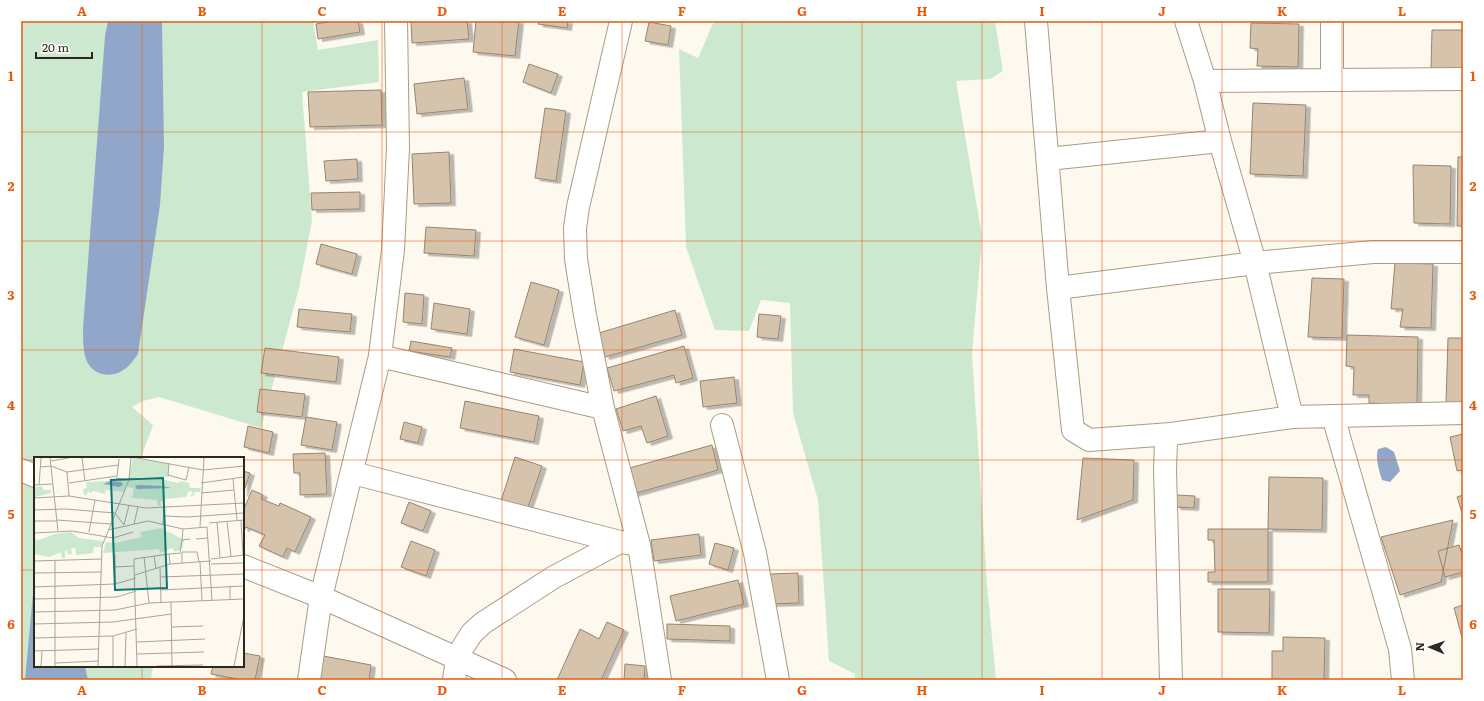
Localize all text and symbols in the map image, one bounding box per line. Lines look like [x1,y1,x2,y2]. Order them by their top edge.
text: A [77,1,87,20]
text: B [198,1,207,20]
text: C [317,1,327,20]
text: D [437,1,447,20]
text: E [558,1,567,20]
text: F [678,1,686,20]
text: G [797,1,807,20]
text: H [917,1,928,20]
text: I [1039,1,1045,20]
text: J [1158,1,1166,20]
text: K [1277,1,1288,20]
text: L [1398,1,1406,20]
scale bar [36,34,92,60]
text: 20 m [42,38,69,56]
text: 1 [8,66,14,85]
text: 1 [1470,66,1476,85]
text: 2 [8,176,15,195]
text: 2 [1470,176,1477,195]
text: 3 [7,285,15,304]
text: 3 [1469,285,1477,304]
text: 4 [7,395,15,414]
text: 4 [1469,395,1477,414]
inset map [34,457,244,667]
text: 5 [7,504,15,523]
text: 5 [1469,504,1477,523]
text: 6 [7,614,15,633]
text: 6 [1469,614,1477,633]
north arrow [1410,627,1450,667]
text: N [1411,642,1427,652]
text: A [77,680,87,699]
text: B [198,680,207,699]
text: C [317,680,327,699]
text: D [437,680,447,699]
text: E [558,680,567,699]
text: F [678,680,686,699]
text: G [797,680,807,699]
text: H [917,680,928,699]
text: I [1039,680,1045,699]
text: J [1158,680,1166,699]
text: K [1277,680,1288,699]
text: L [1398,680,1406,699]

